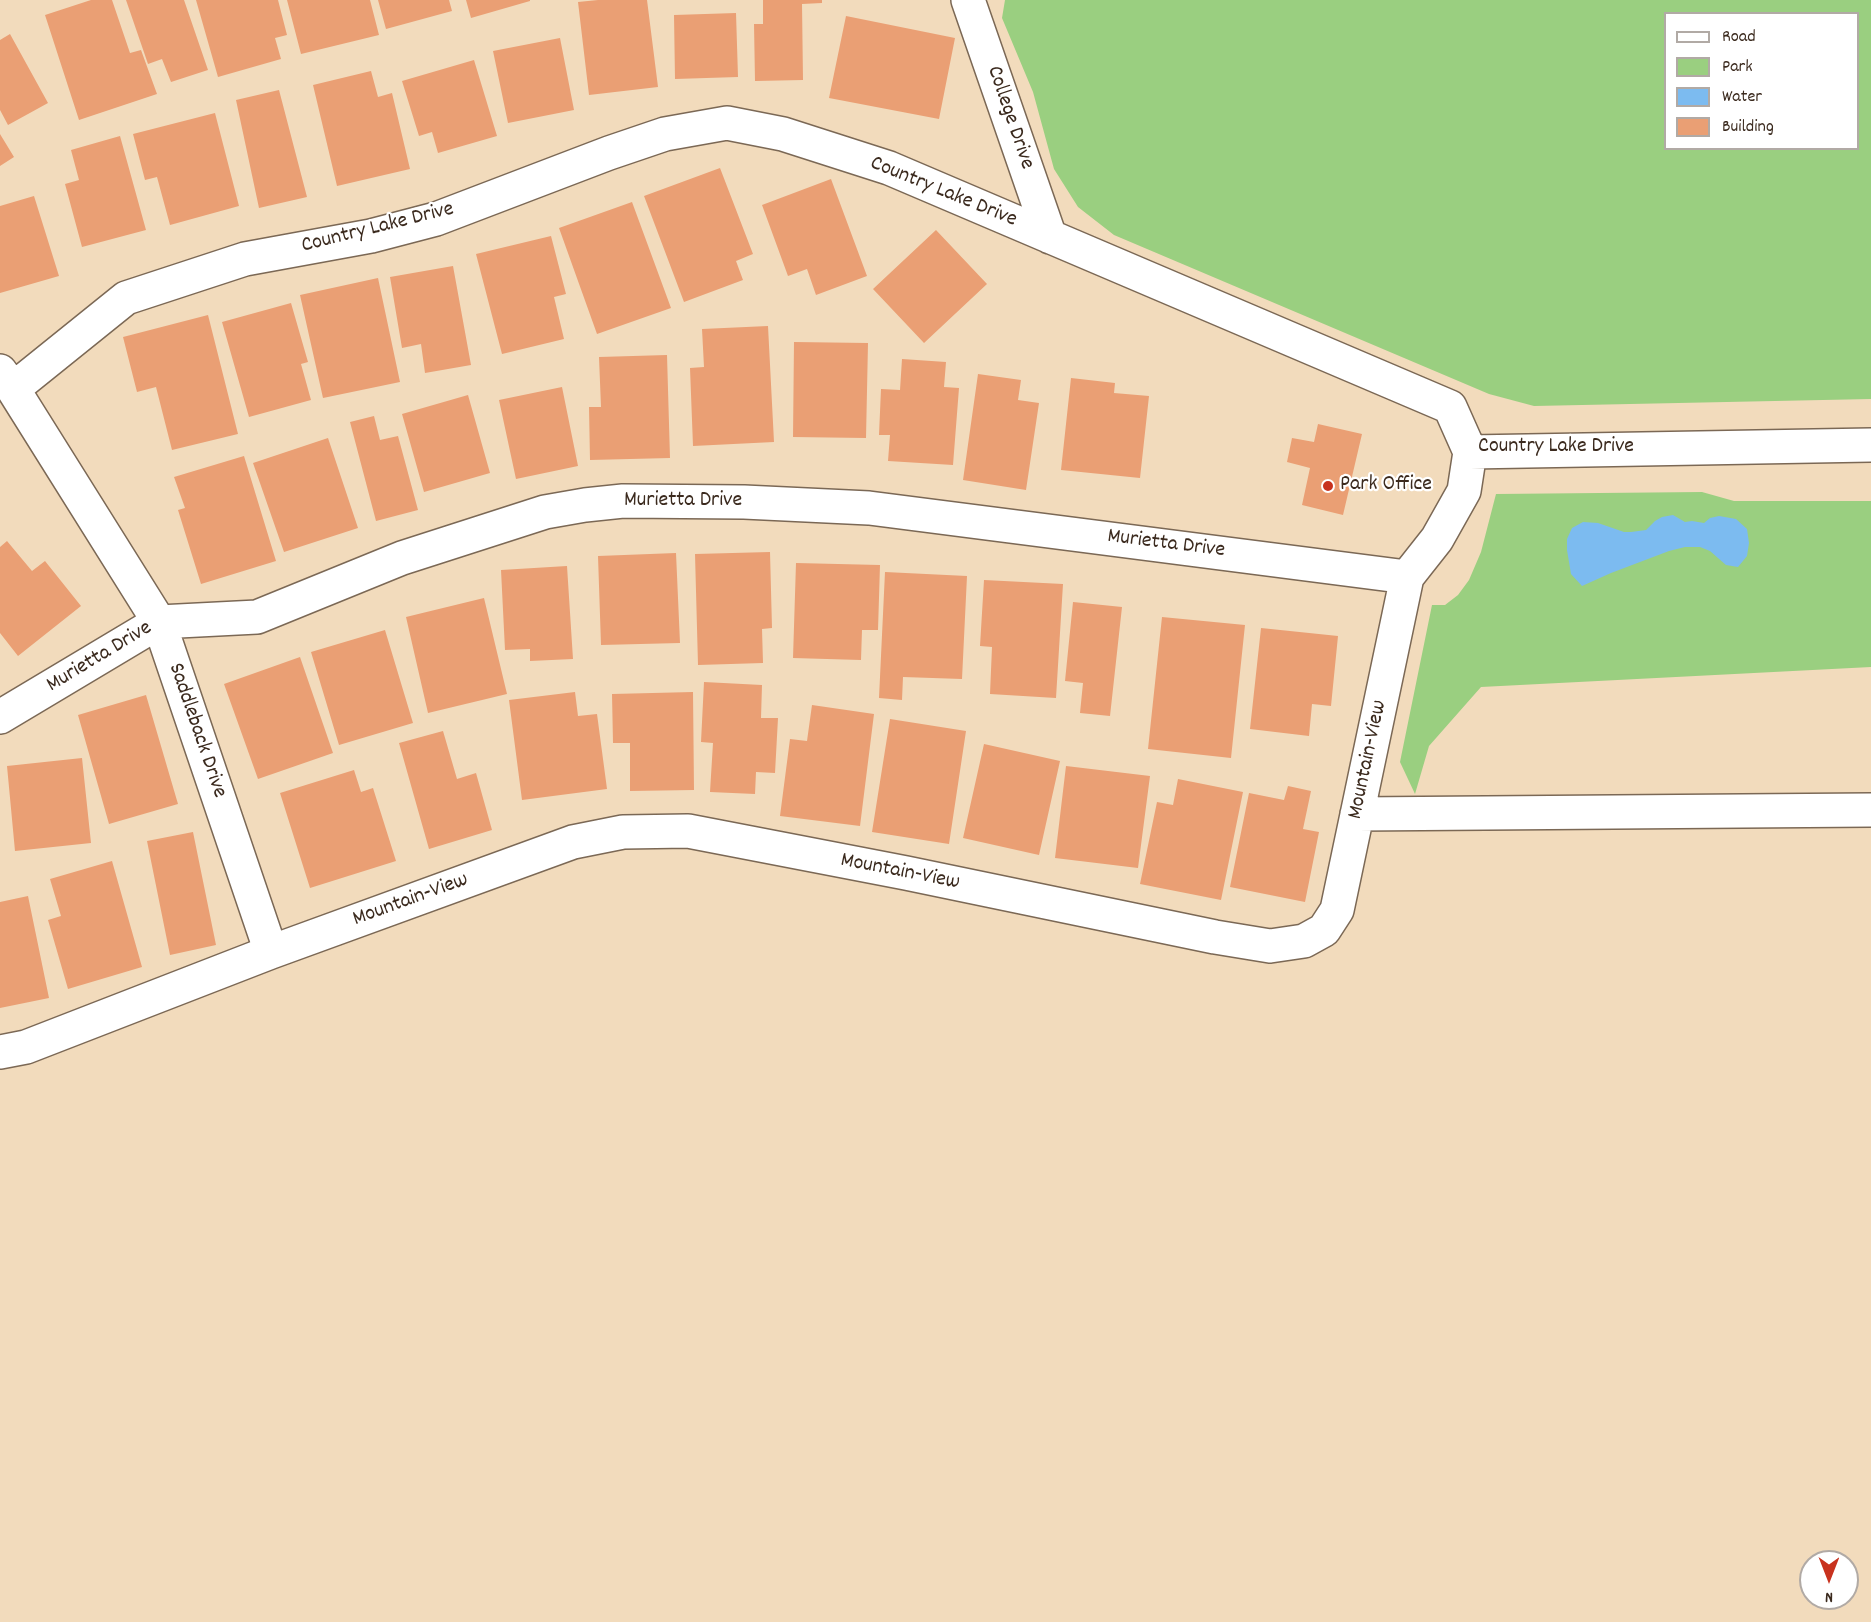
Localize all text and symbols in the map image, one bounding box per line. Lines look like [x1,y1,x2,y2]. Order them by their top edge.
legend [1664,12,1859,150]
text: Road [1722,25,1756,50]
text: Park [1722,55,1753,80]
street label: College Drive [979,63,1039,173]
text: Water [1722,85,1762,110]
text: Building [1722,115,1774,140]
street label: Country Lake Drive [866,152,1020,234]
street label: Country Lake Drive [299,197,457,261]
street label: Country Lake Drive [1478,435,1634,461]
place label: Park Office [1340,473,1432,499]
marker: Park Office [1321,479,1335,493]
street label: Murietta Drive [624,489,742,515]
street label: Murietta Drive [1106,525,1226,565]
street label: Murietta Drive [43,616,157,700]
street label: Saddleback Drive [161,660,231,802]
street label: Mountain-View [1344,698,1394,822]
street label: Mountain-View [838,849,962,897]
street label: Mountain-View [350,868,472,934]
north arrow [1799,1550,1859,1610]
text: N [1825,1585,1833,1608]

